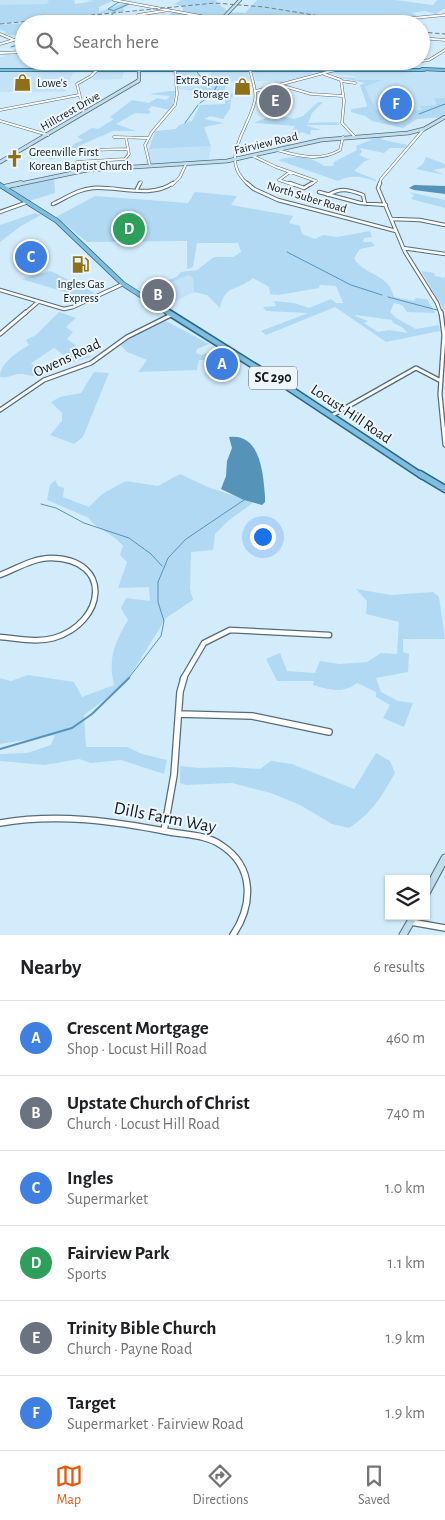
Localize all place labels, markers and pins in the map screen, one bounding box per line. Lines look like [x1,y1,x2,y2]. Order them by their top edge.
shop icon: Lowe's [13,73,33,93]
place label: Extra Space Storage [175,74,229,100]
place label: Lowe's [37,77,67,89]
shop icon: Extra Space Storage [233,77,253,97]
pin: E [259,82,291,120]
pin: F [380,85,412,123]
place label: Greenville First Korean Baptist Church [29,146,132,172]
church icon: Greenville First Korean Baptist Church [5,149,25,169]
pin: D [113,210,145,248]
pin: C [15,238,47,276]
fuel station icon: Ingles Gas Express [71,255,91,275]
pin: B [142,276,174,314]
place label: Ingles Gas Express [57,278,105,304]
pin: A [206,345,238,383]

